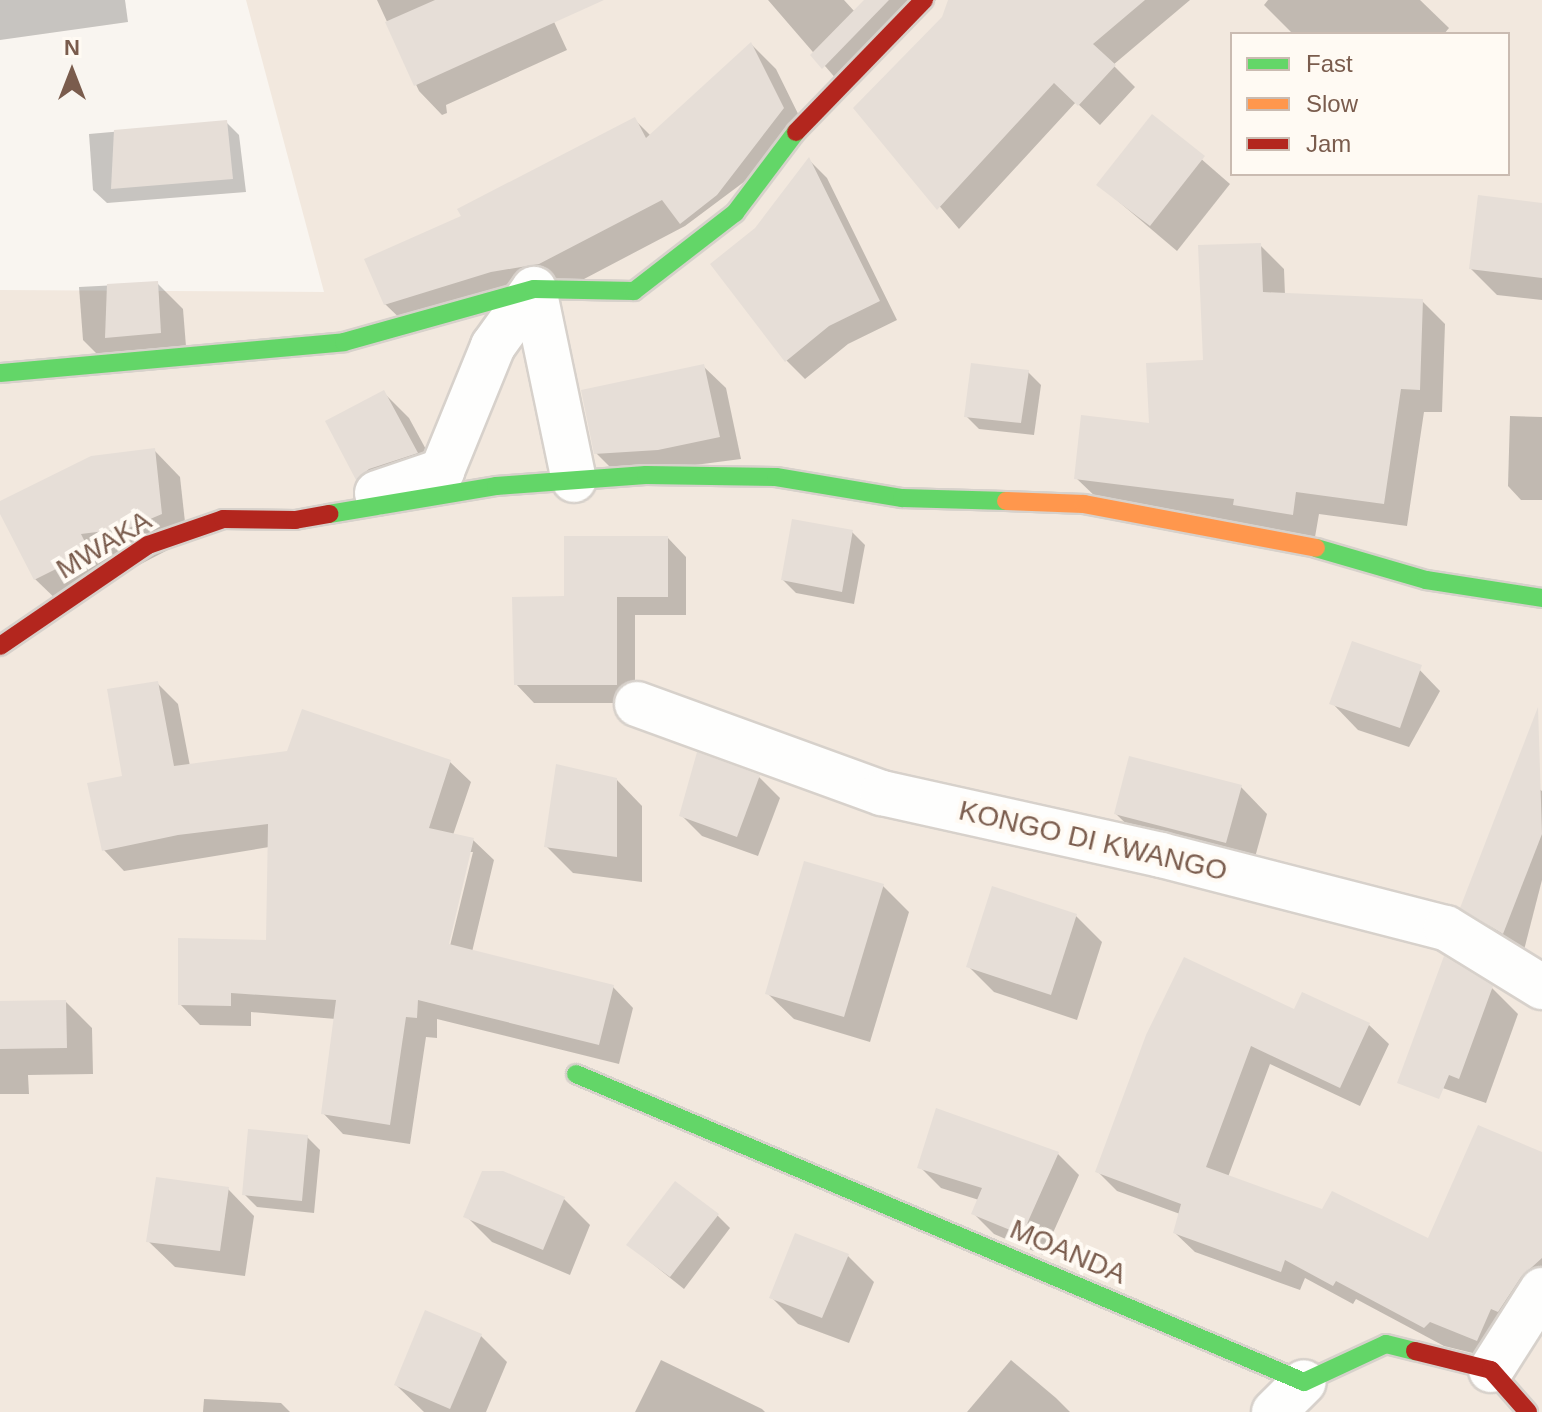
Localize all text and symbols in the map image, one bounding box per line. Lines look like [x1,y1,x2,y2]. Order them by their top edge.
north arrow [32,32,112,112]
legend [1230,32,1510,176]
text: N [64,35,80,60]
text: Fast [1306,50,1353,77]
text: Slow [1306,90,1358,117]
text: Jam [1306,130,1351,157]
street label: MWAKA [50,504,158,586]
street label: KONGO DI KWANGO [956,794,1230,888]
street label: MOANDA [1005,1213,1131,1291]

